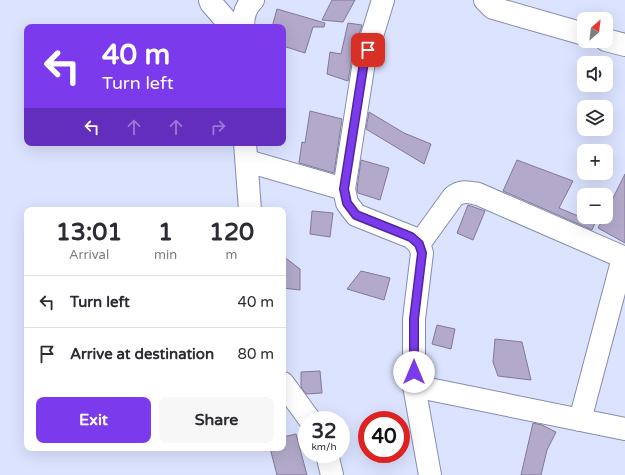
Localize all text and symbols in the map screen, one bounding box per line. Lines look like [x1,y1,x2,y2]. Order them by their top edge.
north arrow [577,12,613,48]
map controls [577,12,613,224]
pin [351,33,385,67]
text: 40 m [102,38,170,72]
icon: arrive [357,39,379,61]
icon: left [36,40,88,92]
button: sound [577,56,613,92]
text: Turn left [102,72,174,94]
button: layers [577,100,613,136]
icon: left [81,116,103,138]
icon: ahead [123,116,145,138]
icon: ahead [165,116,187,138]
icon: right [207,116,229,138]
button: + [577,144,613,180]
button: − [577,188,613,224]
text: 13:01 [56,218,122,247]
text: 1 [158,218,173,247]
text: 120 [209,218,254,247]
text: Arrival [69,247,109,263]
text: min [154,247,177,263]
text: m [226,247,238,263]
icon: left [36,291,58,313]
text: Turn left [70,293,130,311]
text: 40 m [237,293,274,311]
icon: arrive [36,343,58,365]
text: Arrive at destination [70,345,214,363]
text: 80 m [237,345,274,363]
position arrow [393,351,435,393]
button: Exit [36,397,151,443]
button: Share [159,397,274,443]
speed limit sign: 40 [358,411,410,463]
text: 32 [311,420,337,444]
text: km/h [311,441,337,453]

